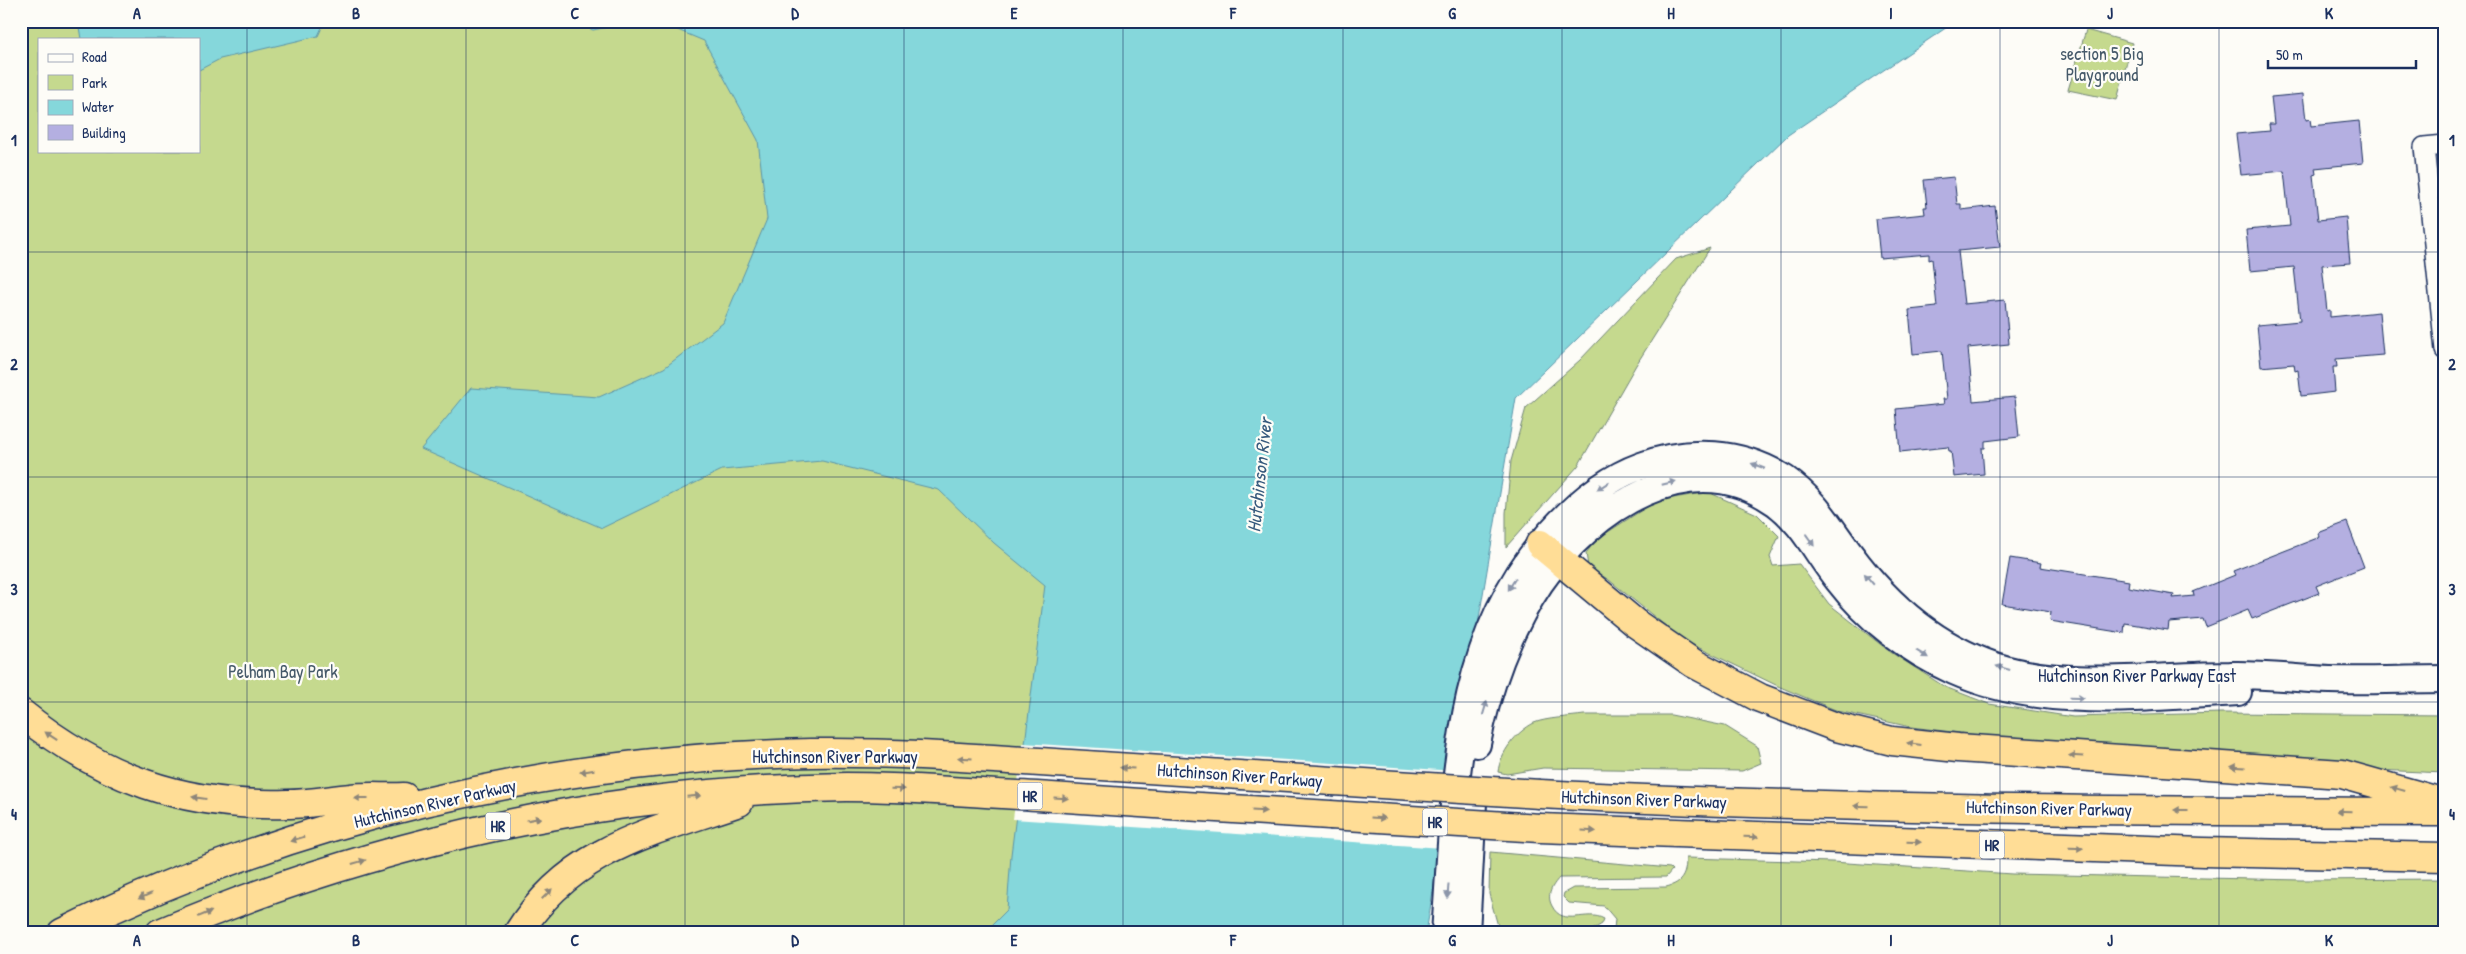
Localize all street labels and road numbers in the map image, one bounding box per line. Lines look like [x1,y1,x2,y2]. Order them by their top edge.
street label: Hutchinson River Parkway East [2038,663,2237,688]
street label: Hutchinson River Parkway [752,744,918,769]
street label: Hutchinson River Parkway [1156,757,1324,793]
street label: Hutchinson River Parkway [351,772,519,834]
road number: HR [1018,782,1042,809]
street label: Hutchinson River Parkway [1561,784,1728,814]
street label: Hutchinson River Parkway [1966,794,2132,822]
road number: HR [1422,809,1448,836]
road number: HR [486,812,510,839]
road number: HR [1980,832,2004,858]

